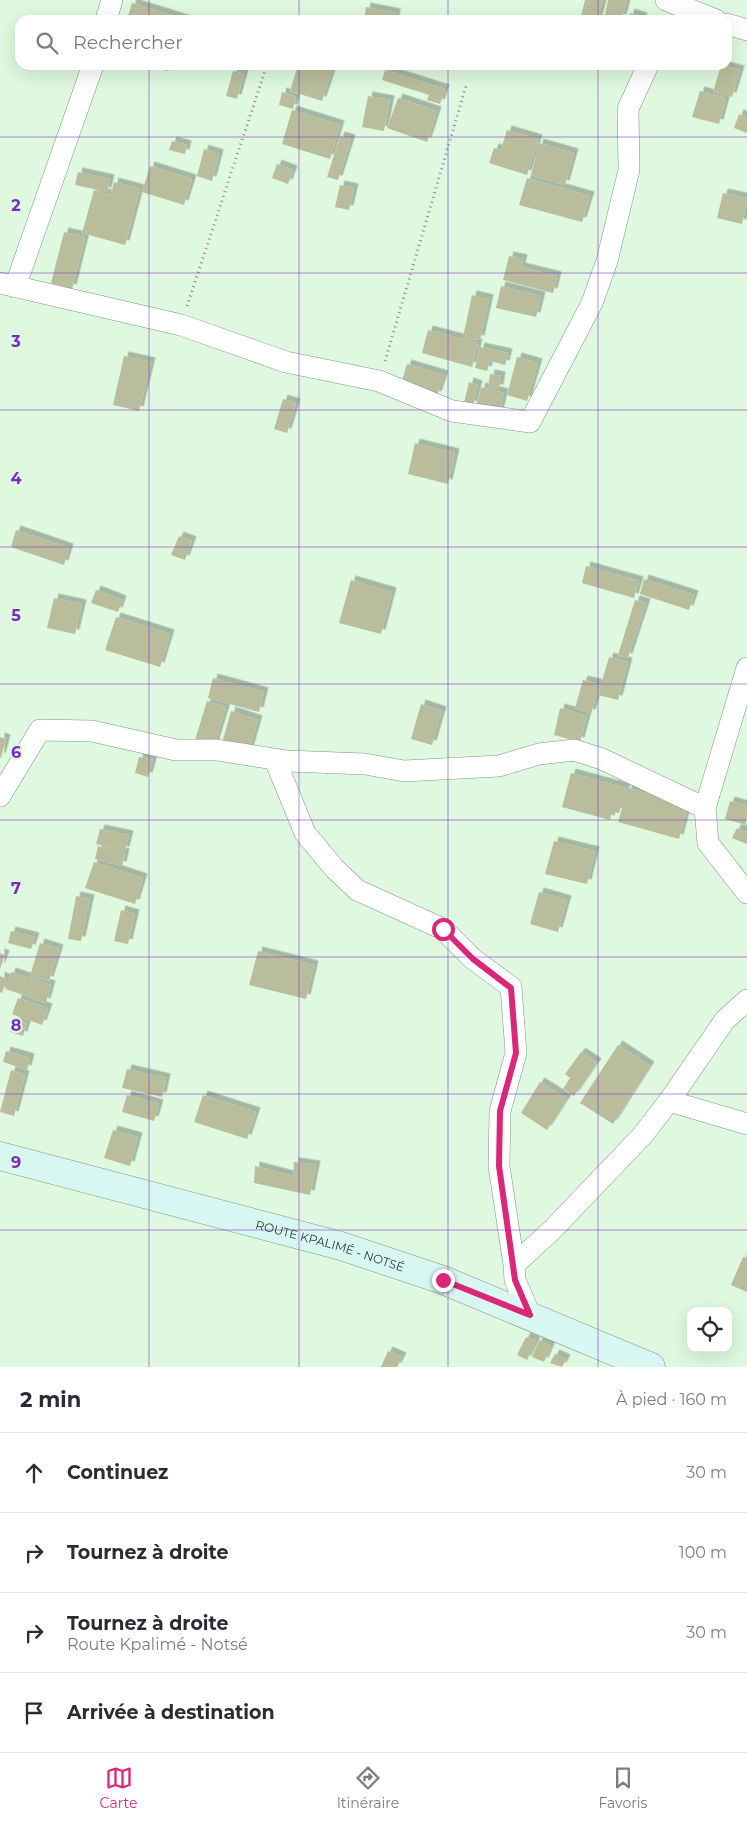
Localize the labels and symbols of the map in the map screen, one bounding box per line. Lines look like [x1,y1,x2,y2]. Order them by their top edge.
text: 2 [11,196,21,215]
text: 3 [10,332,21,351]
text: 4 [10,469,22,488]
text: 5 [11,606,21,625]
text: 6 [11,743,21,762]
text: 7 [11,879,21,898]
route start [432,918,455,941]
text: 8 [11,1016,21,1035]
text: 9 [11,1153,21,1172]
street label: ROUTE KPALIMÉ - NOTSÉ [254,1216,406,1274]
route end [432,1269,455,1292]

